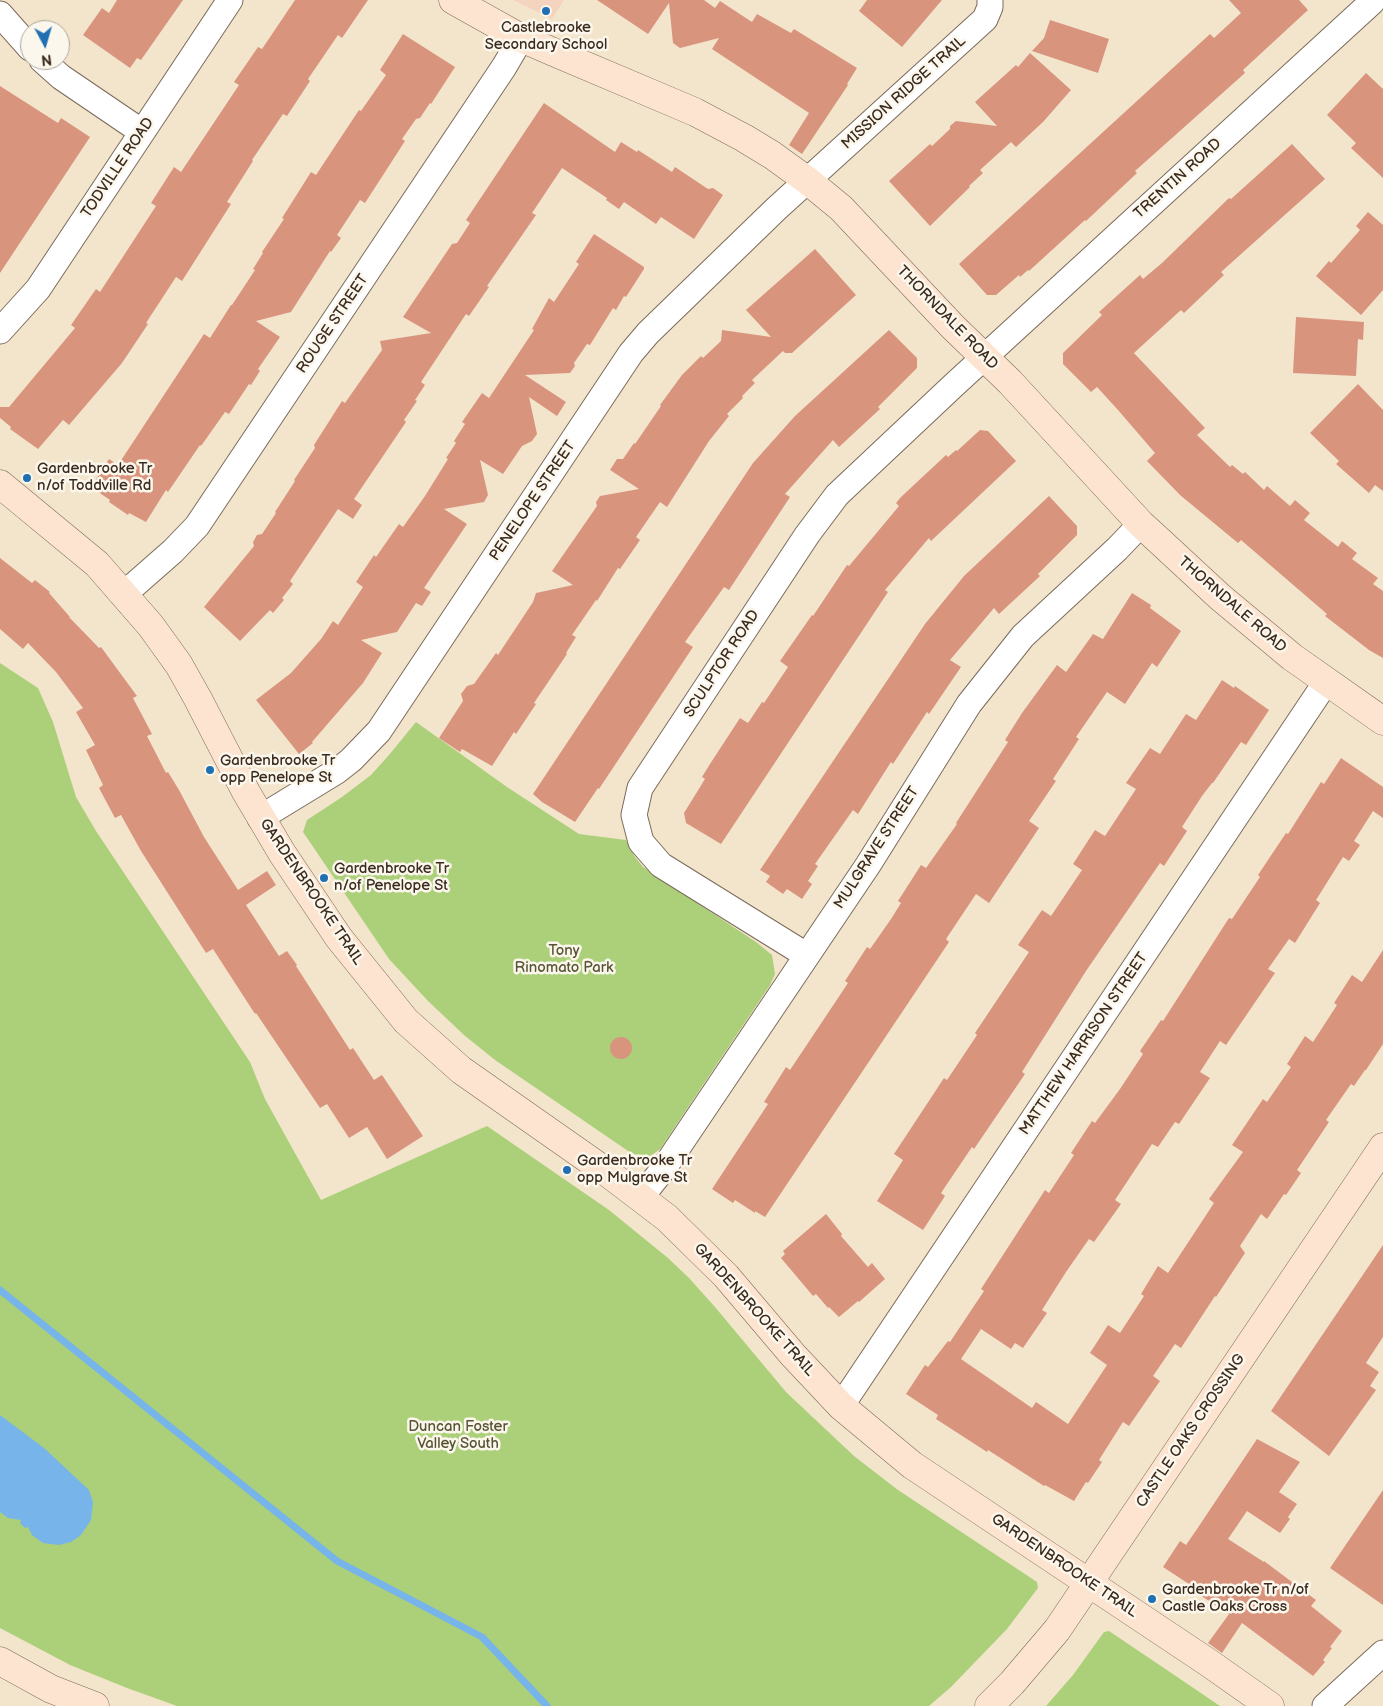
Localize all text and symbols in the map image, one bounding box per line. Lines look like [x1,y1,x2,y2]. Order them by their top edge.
marker: Castlebrooke Secondary School [540,5,552,17]
place label: Castlebrooke Secondary School [485,19,607,54]
north arrow [20,20,70,70]
street label: MISSION RIDGE TRAIL [838,33,970,153]
text: N [40,50,53,68]
street label: TODVILLE ROAD [78,114,158,222]
street label: TRENTIN ROAD [1131,135,1225,223]
street label: THORNDALE ROAD [893,262,1001,374]
street label: ROUGE STREET [293,271,373,377]
street label: PENELOPE STREET [486,438,580,564]
place label: Gardenbrooke Tr n/of Toddville Rd [37,460,152,495]
marker: Gardenbrooke Tr n/of Toddville Rd [21,472,33,484]
street label: THORNDALE ROAD [1174,553,1290,657]
street label: SCULPTOR ROAD [680,607,764,721]
place label: Gardenbrooke Tr opp Penelope St [220,752,335,787]
marker: Gardenbrooke Tr opp Penelope St [204,764,216,776]
street label: MULGRAVE STREET [831,783,923,913]
street label: GARDENBROOKE TRAIL [255,816,367,968]
place label: Gardenbrooke Tr n/of Penelope St [334,860,449,895]
marker: Gardenbrooke Tr n/of Penelope St [318,872,330,884]
park label: Tony Rinomato Park [515,942,613,977]
street label: MATTHEW HARRISON STREET [1016,949,1152,1139]
place label: Gardenbrooke Tr opp Mulgrave St [577,1152,692,1187]
marker: Gardenbrooke Tr opp Mulgrave St [561,1164,573,1176]
street label: GARDENBROOKE TRAIL [690,1240,818,1380]
street label: CASTLE OAKS CROSSING [1133,1351,1249,1511]
park label: Duncan Foster Valley South [408,1418,508,1453]
street label: GARDENBROOKE TRAIL [988,1510,1140,1622]
place label: Gardenbrooke Tr n/of Castle Oaks Cross [1162,1581,1309,1616]
marker: Gardenbrooke Tr n/of Castle Oaks Cross [1146,1593,1158,1605]

